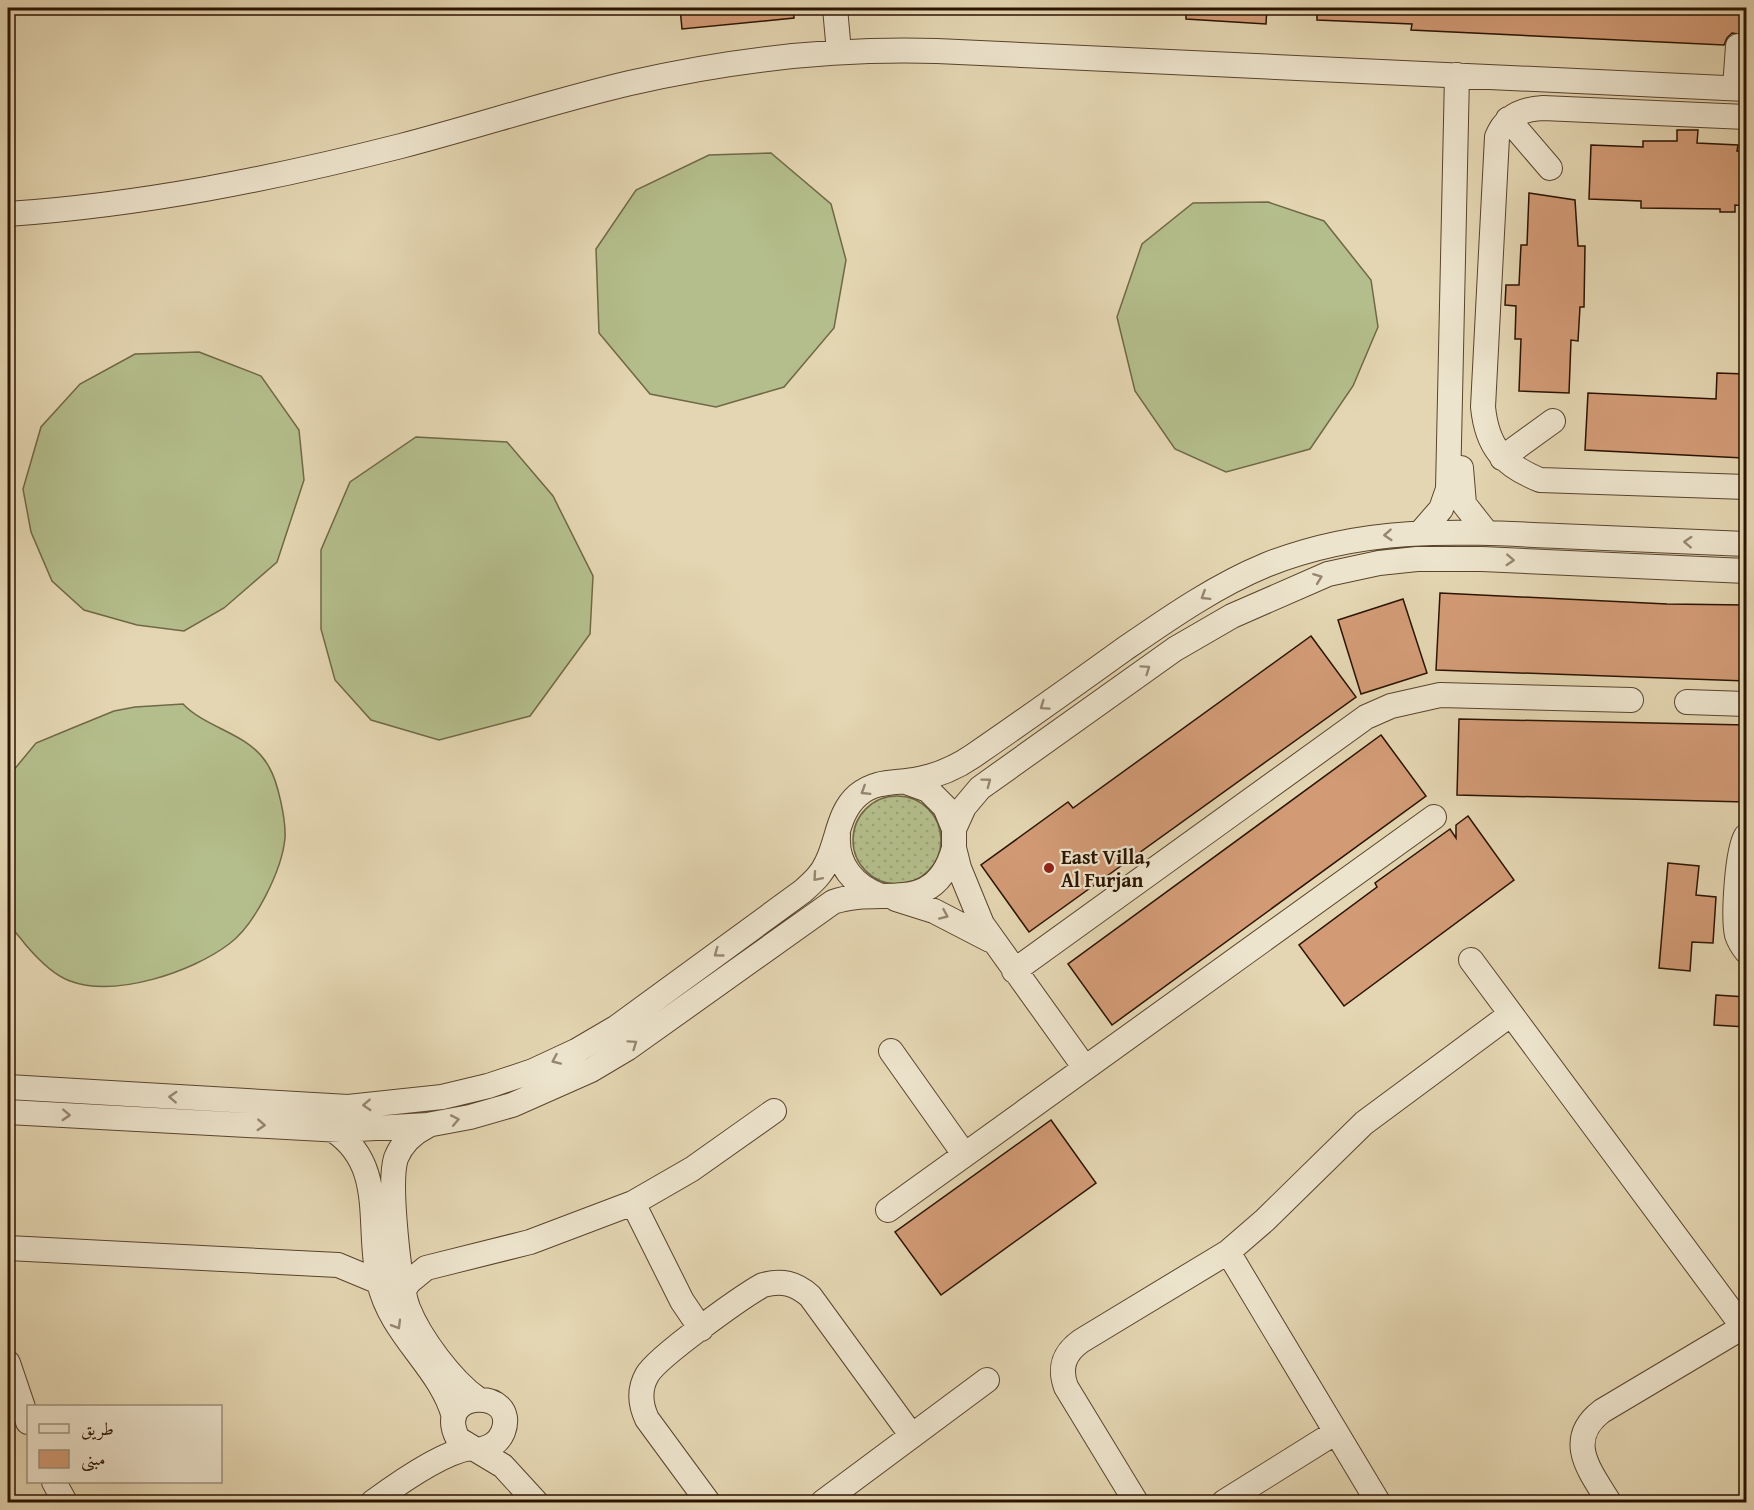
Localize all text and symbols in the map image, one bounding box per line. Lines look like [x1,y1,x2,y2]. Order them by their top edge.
one-way arrow [1384,528,1393,541]
one-way arrow [1684,535,1693,548]
one-way arrow [1506,553,1515,566]
one-way arrow [1311,573,1322,585]
one-way arrow [1201,589,1211,601]
one-way arrow [1140,665,1151,676]
one-way arrow [1040,699,1051,710]
one-way arrow [981,779,992,790]
one-way arrow [861,784,871,796]
place label: East Villa, Al Furjan [1061,842,1150,894]
marker: East Villa, Al Furjan [1042,861,1056,875]
one-way arrow [813,870,824,881]
one-way arrow [938,908,949,920]
one-way arrow [714,946,725,957]
one-way arrow [626,1040,637,1051]
one-way arrow [551,1053,562,1065]
one-way arrow [168,1091,177,1104]
one-way arrow [363,1099,372,1112]
one-way arrow [61,1108,70,1121]
one-way arrow [449,1114,459,1127]
one-way arrow [256,1118,265,1131]
one-way arrow [389,1319,401,1329]
legend [27,1405,222,1483]
text: طريق [81,1415,114,1442]
text: مبنى [81,1445,106,1472]

